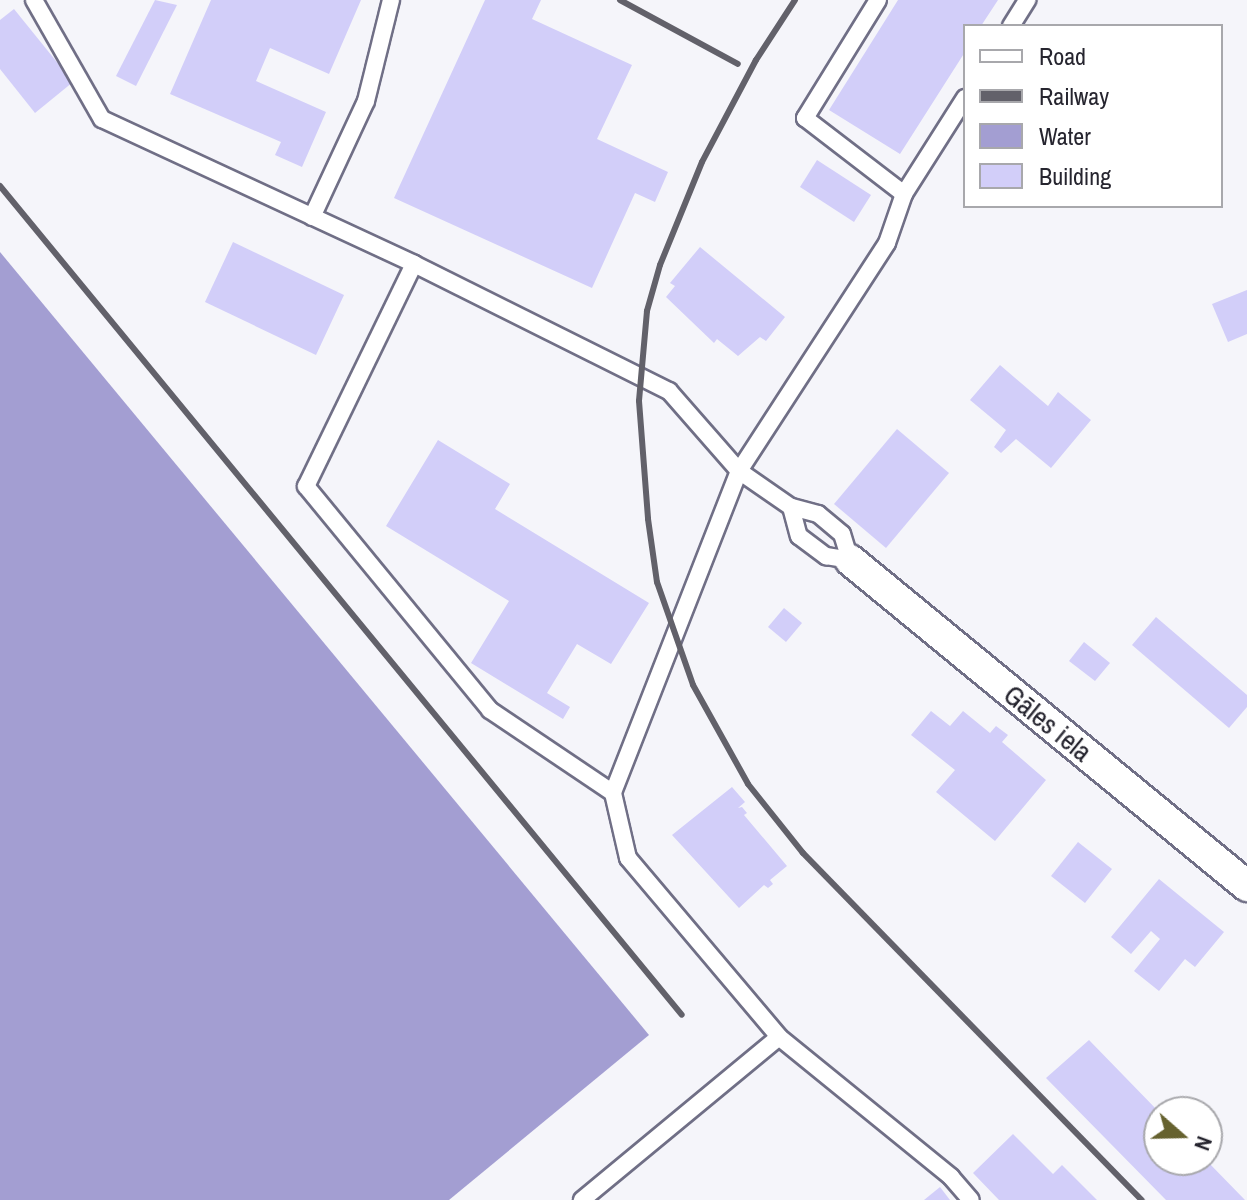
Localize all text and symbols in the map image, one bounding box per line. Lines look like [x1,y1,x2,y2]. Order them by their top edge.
legend [963,24,1223,208]
text: Road [1039,40,1086,72]
text: Railway [1039,80,1109,112]
text: Water [1039,120,1091,152]
text: Building [1039,160,1111,192]
street label: Gāles iela [997,677,1099,769]
north arrow [1143,1096,1223,1176]
text: N [1187,1132,1220,1155]

